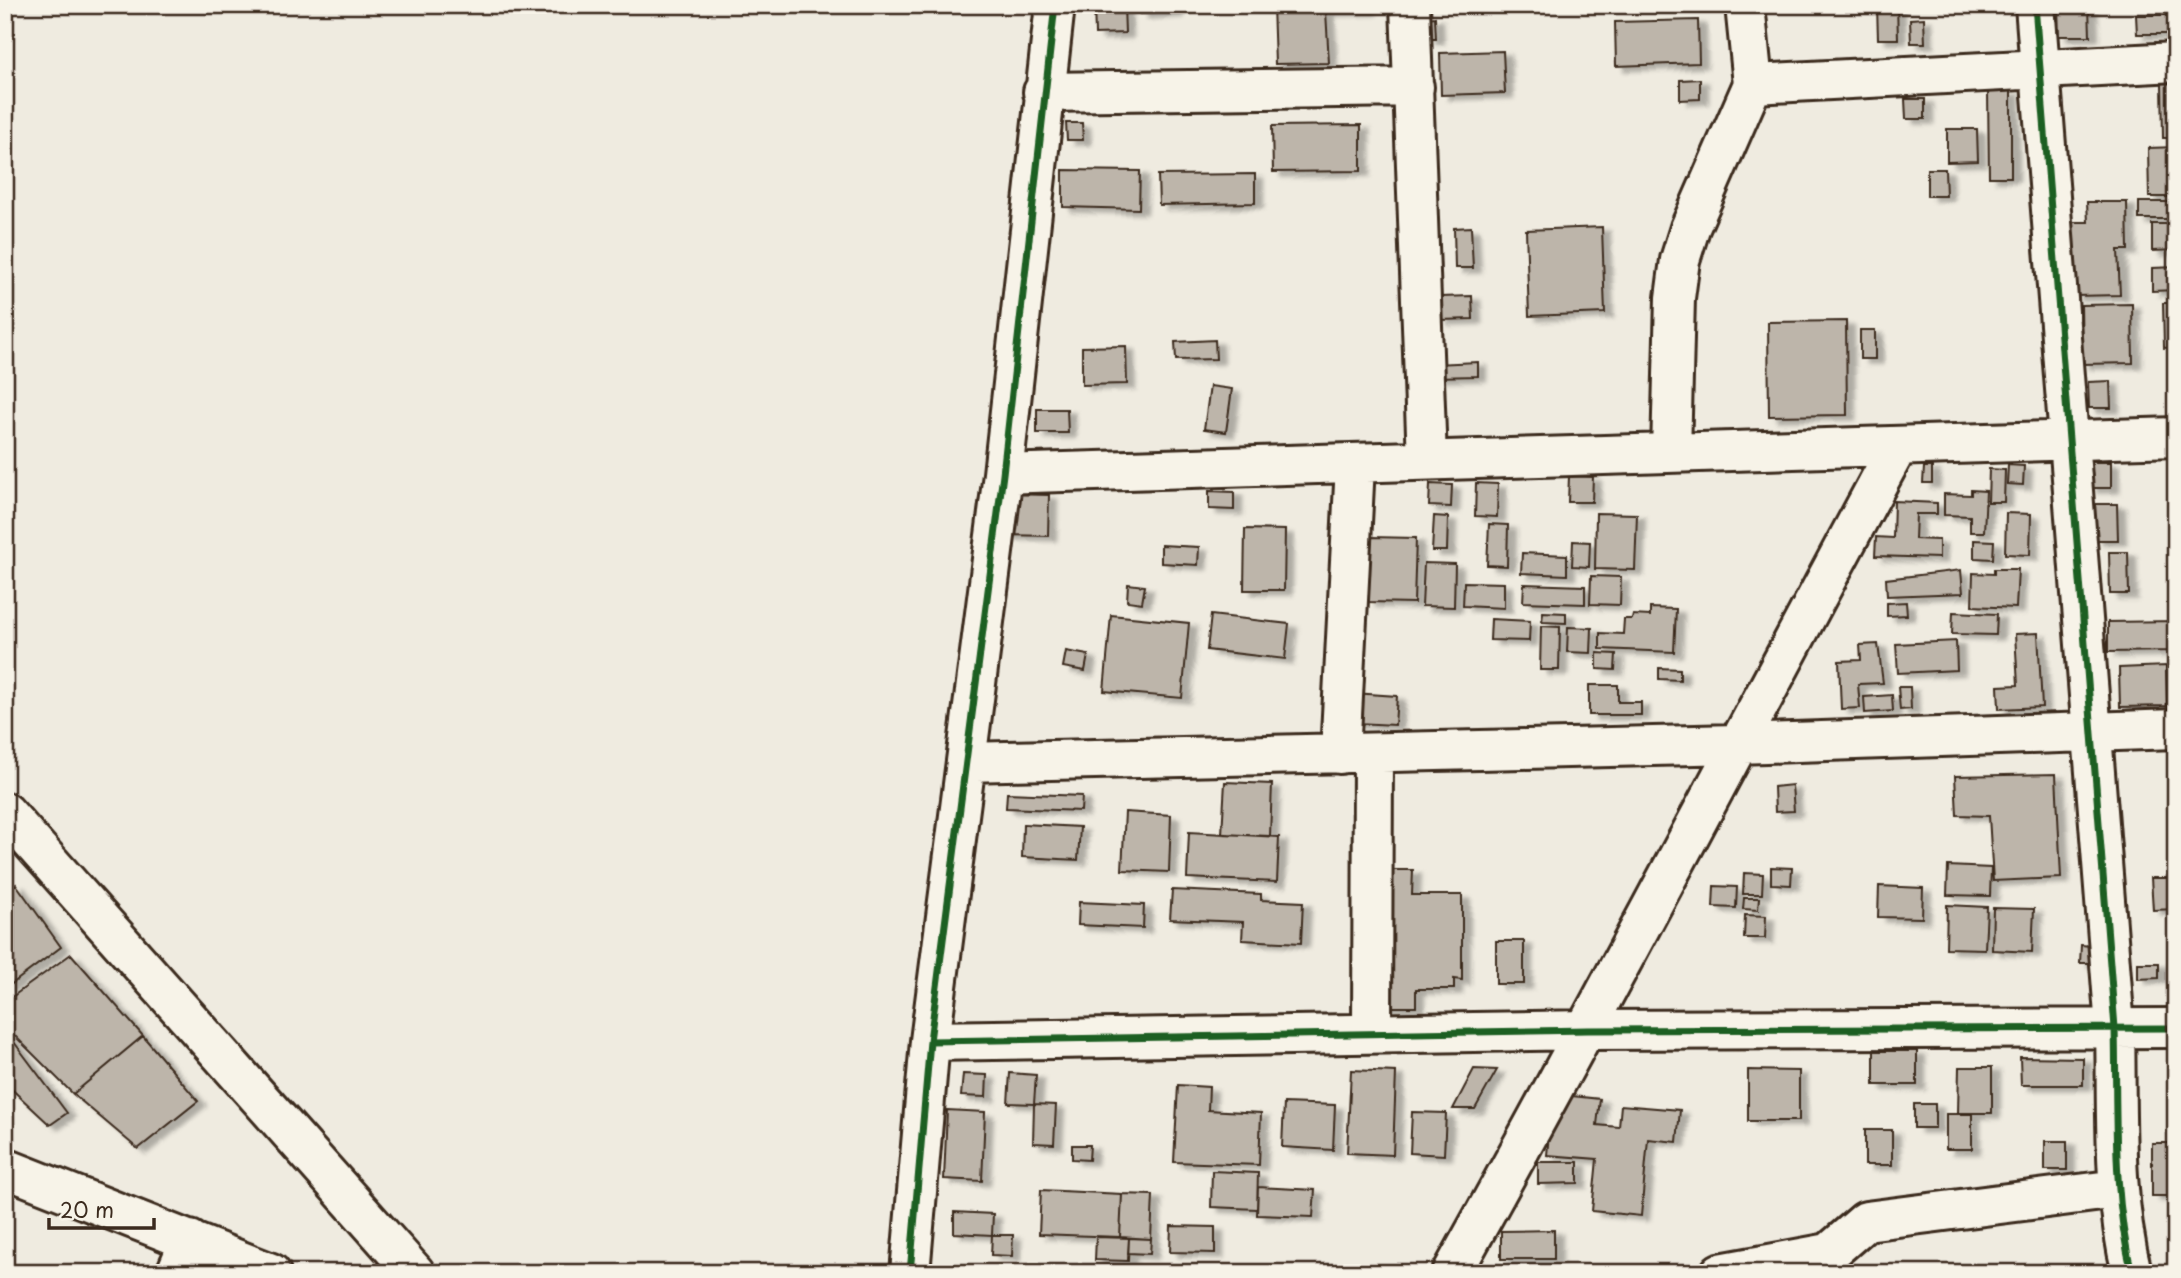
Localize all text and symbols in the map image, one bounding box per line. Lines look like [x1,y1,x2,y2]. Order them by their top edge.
scale bar [49,1187,154,1231]
text: 20 m [60,1193,114,1225]

